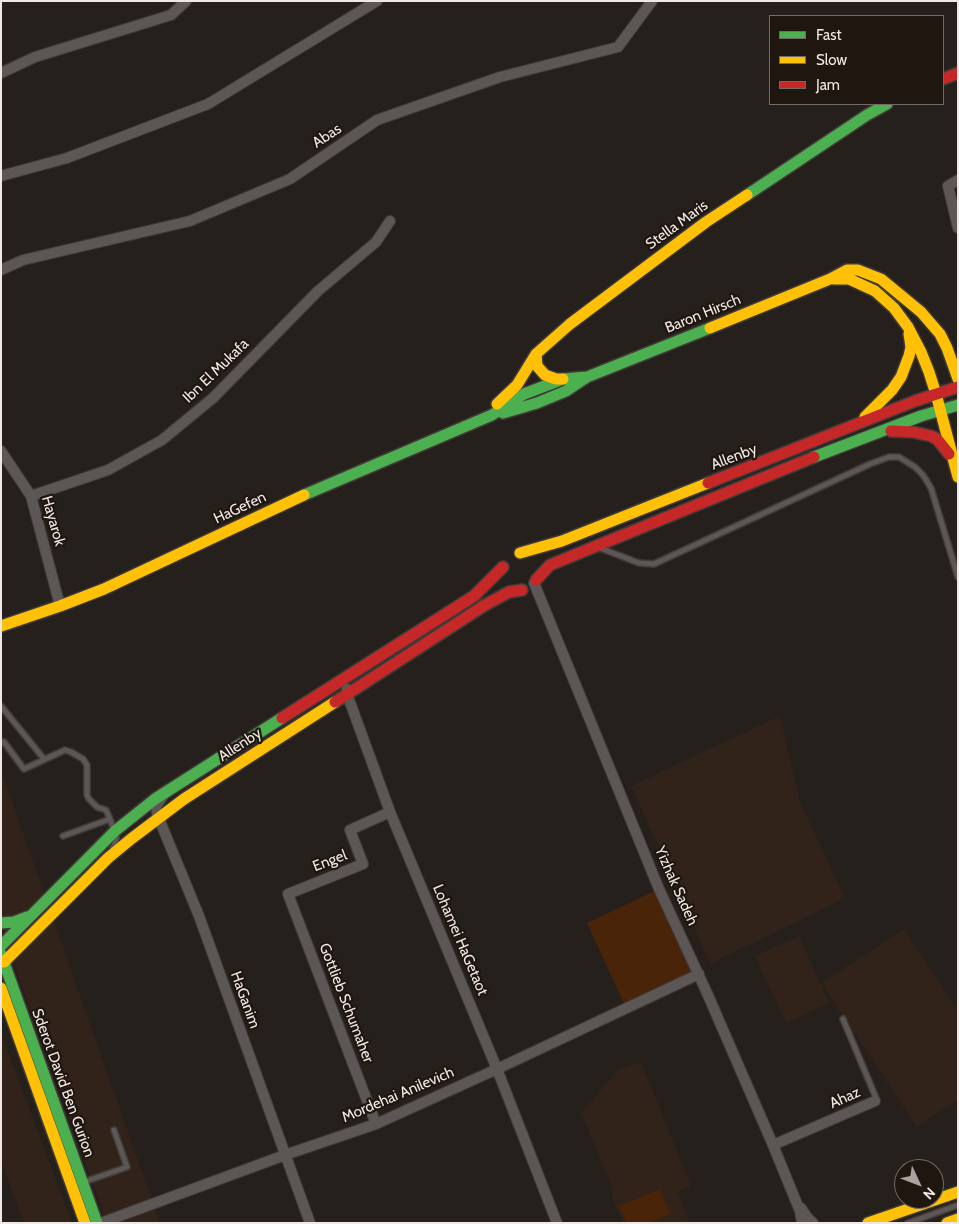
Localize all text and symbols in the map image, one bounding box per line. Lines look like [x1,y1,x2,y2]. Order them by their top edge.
legend [769,15,944,105]
text: Fast [816,26,841,44]
text: Slow [816,51,847,69]
text: Jam [816,76,840,94]
street label: Abas [309,120,345,152]
street label: Stella Maris [642,196,712,254]
street label: Baron Hirsch [662,291,744,337]
street label: Ibn El Mukafa [179,335,253,407]
street label: Allenby [708,440,760,474]
street label: HaGefen [211,488,269,528]
street label: Hayarok [37,494,69,548]
street label: Allenby [215,724,265,766]
street label: Yizhak Sadeh [651,844,701,928]
street label: Engel [310,846,350,876]
street label: Lohamei HaGetaot [429,882,491,998]
street label: Gottlieb Schumaher [315,941,377,1065]
street label: HaGanim [226,969,264,1031]
street label: Sderot David Ben Gurion [28,1006,98,1160]
street label: Mordehai Anilevich [339,1063,457,1127]
street label: Ahaz [827,1083,863,1113]
north arrow [894,1159,944,1209]
text: N [919,1184,939,1203]

